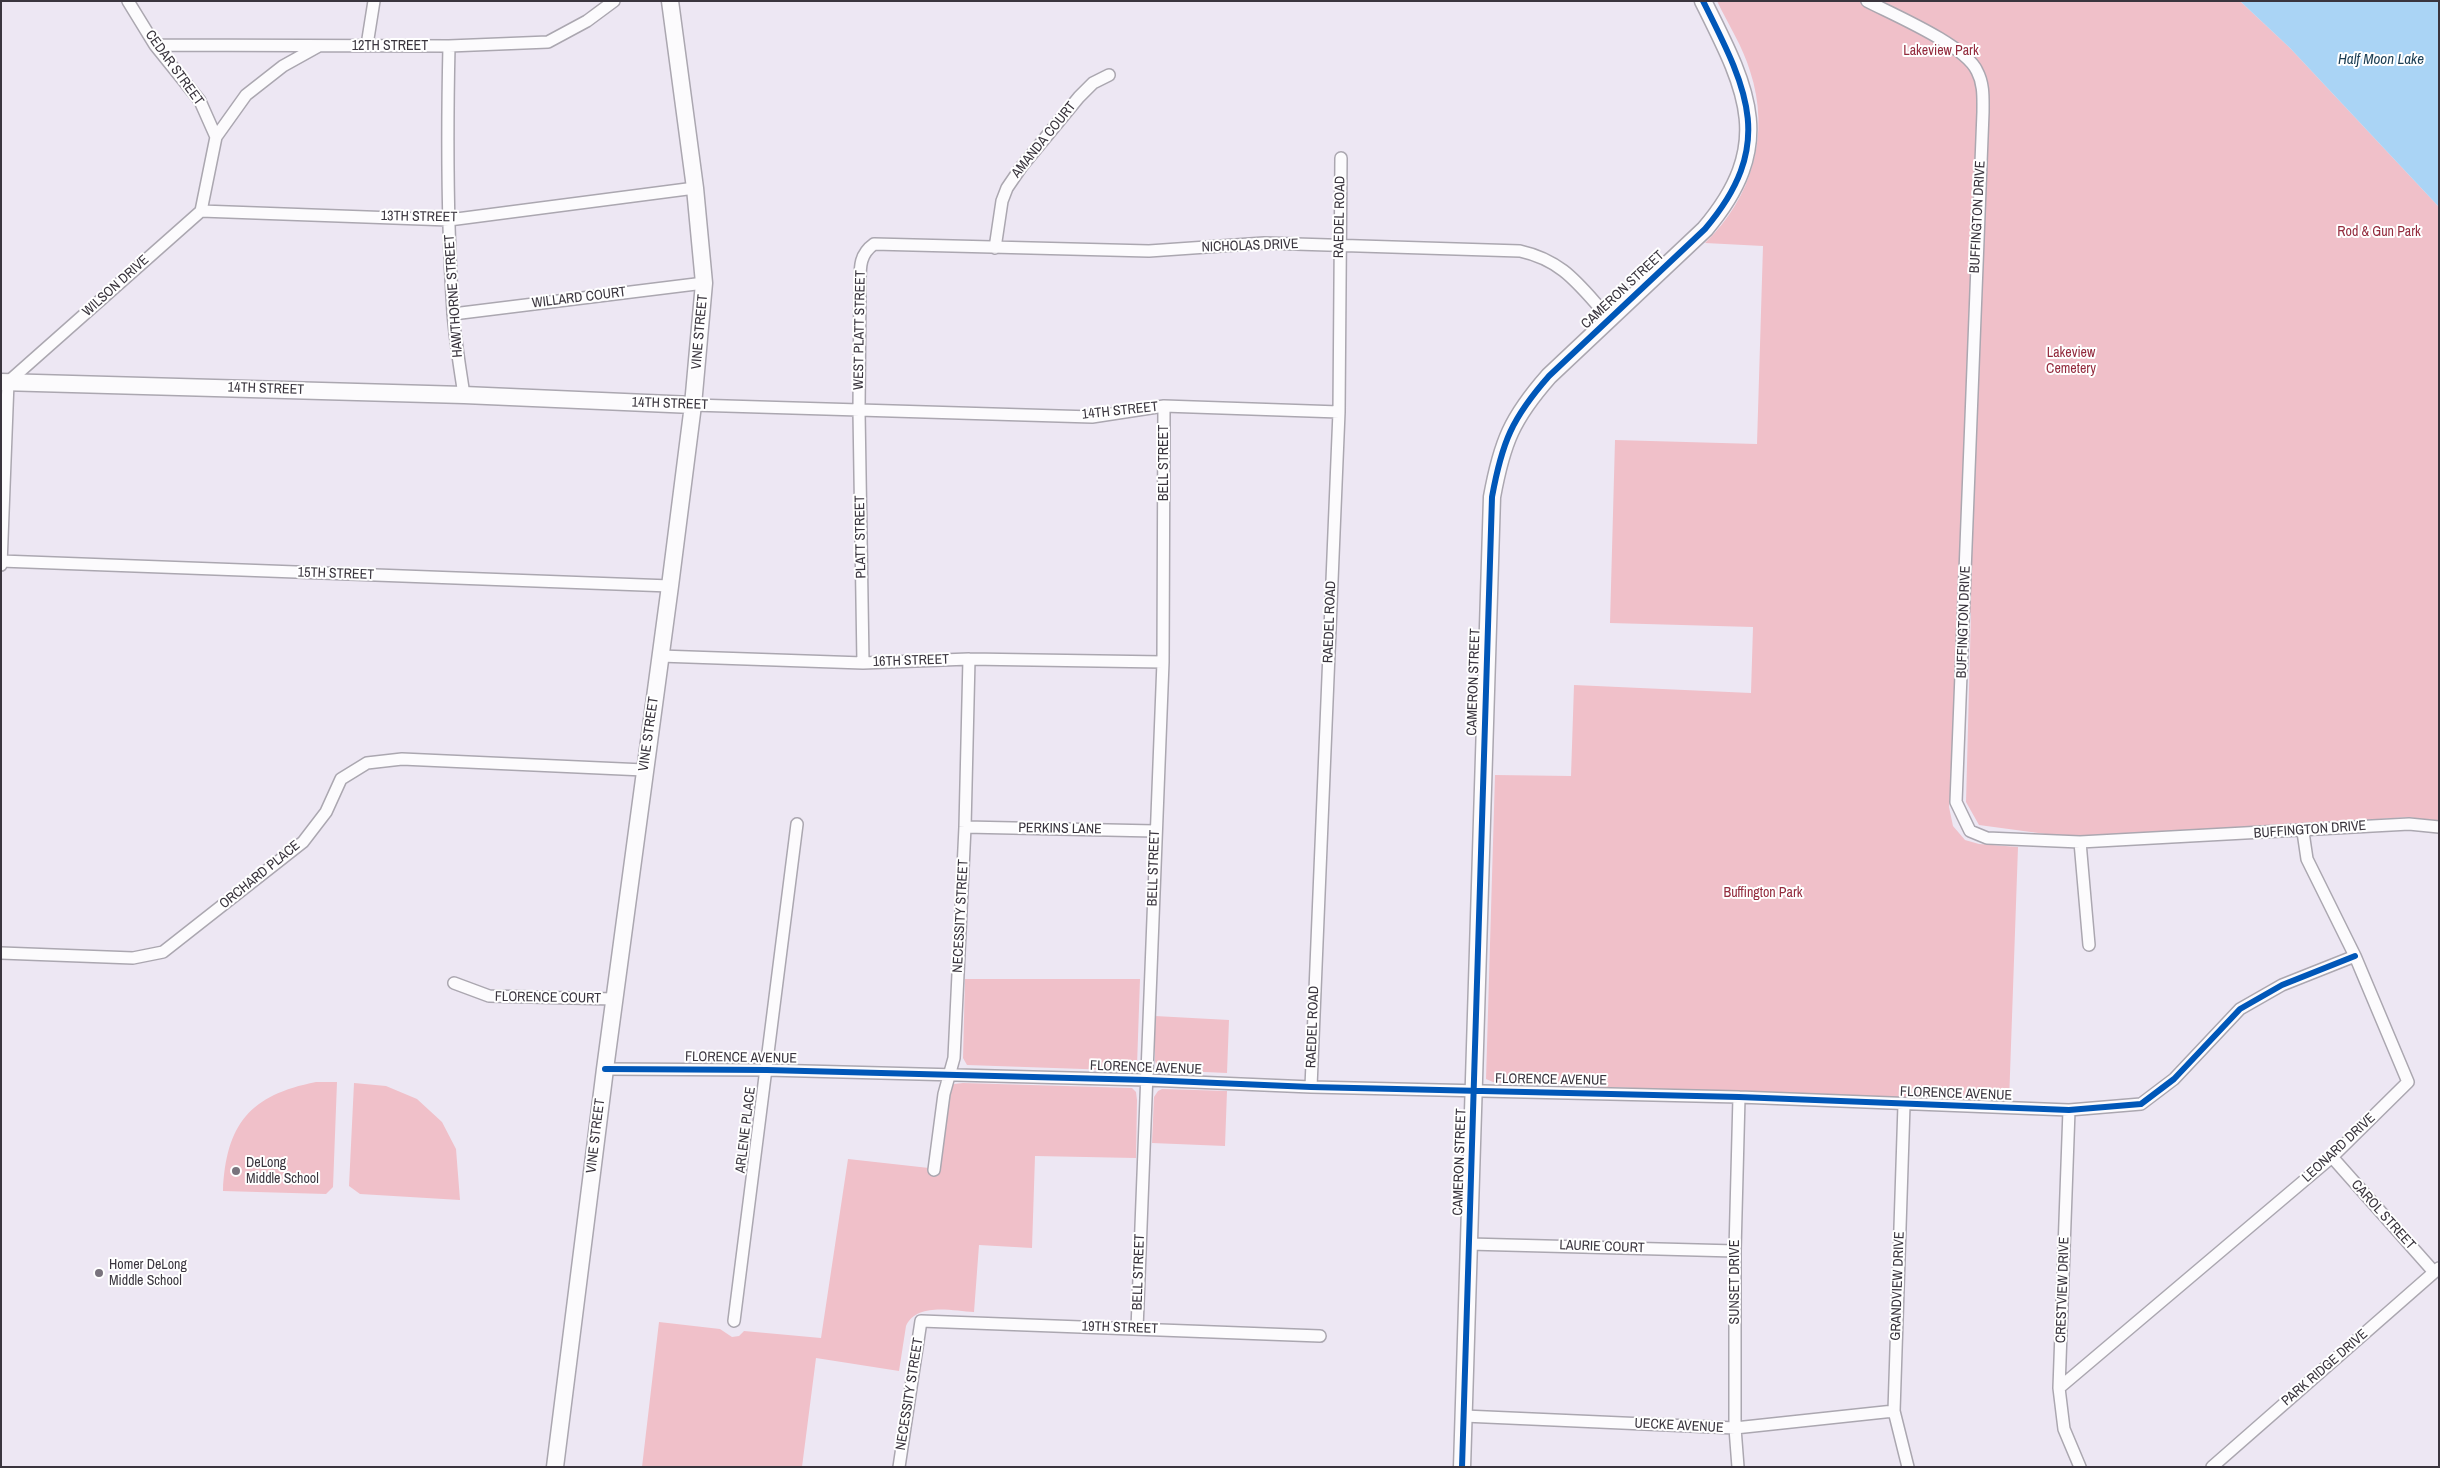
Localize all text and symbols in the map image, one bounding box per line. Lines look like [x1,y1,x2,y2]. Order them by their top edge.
street label: CEDAR STREET [141,27,207,109]
street label: 12TH STREET [352,38,428,54]
park label: Lakeview Park [1903,43,1979,59]
water label: Half Moon Lake [2338,51,2424,69]
street label: AMANDA COURT [1008,99,1080,181]
street label: BUFFINGTON DRIVE [1967,160,1989,274]
street label: RAEDEL ROAD [1331,176,1349,258]
street label: 13TH STREET [381,208,457,226]
park label: Rod & Gun Park [2337,224,2421,240]
street label: HAWTHORNE STREET [441,234,467,358]
street label: NICHOLAS DRIVE [1201,236,1299,256]
street label: CAMERON STREET [1578,247,1668,333]
street label: WILSON DRIVE [79,252,153,320]
street label: WEST PLATT STREET [851,270,869,390]
street label: WILLARD COURT [531,284,627,312]
street label: VINE STREET [688,294,712,370]
park label: Lakeview Cemetery [2046,345,2096,378]
street label: 14TH STREET [227,379,305,399]
street label: 14TH STREET [631,394,709,414]
street label: 14TH STREET [1081,399,1159,423]
street label: BELL STREET [1156,425,1172,501]
street label: PLATT STREET [852,495,870,579]
street label: 15TH STREET [297,564,375,584]
street label: BUFFINGTON DRIVE [1954,565,1974,679]
street label: RAEDEL ROAD [1320,581,1340,663]
street label: CAMERON STREET [1464,628,1484,736]
street label: 16TH STREET [872,651,950,671]
street label: VINE STREET [635,696,663,772]
street label: BUFFINGTON DRIVE [2253,818,2367,842]
street label: PERKINS LANE [1018,820,1102,838]
street label: BELL STREET [1144,829,1164,907]
street label: ORCHARD PLACE [216,837,304,913]
street label: NECESSITY STREET [950,859,972,973]
park label: Buffington Park [1724,885,1802,901]
street label: RAEDEL ROAD [1303,986,1323,1068]
street label: FLORENCE COURT [495,989,601,1007]
street label: FLORENCE AVENUE [685,1049,797,1067]
street label: FLORENCE AVENUE [1090,1058,1202,1078]
street label: FLORENCE AVENUE [1495,1071,1607,1089]
street label: FLORENCE AVENUE [1900,1084,2012,1104]
street label: ARLENE PLACE [732,1086,760,1174]
street label: VINE STREET [583,1098,609,1174]
street label: CAMERON STREET [1450,1108,1470,1216]
street label: LEONARD DRIVE [2299,1110,2379,1186]
place label: DeLong Middle School [246,1155,319,1188]
marker: DeLong Middle School [230,1165,242,1177]
street label: CAROL STREET [2347,1177,2419,1253]
street label: GRANDVIEW DRIVE [1888,1231,1908,1341]
street label: BELL STREET [1129,1233,1149,1311]
street label: CRESTVIEW DRIVE [2053,1236,2073,1344]
street label: LAURIE COURT [1559,1237,1645,1257]
street label: SUNSET DRIVE [1727,1240,1743,1324]
place label: Homer DeLong Middle School [109,1257,187,1290]
marker: Homer DeLong Middle School [93,1267,105,1279]
street label: 19TH STREET [1081,1318,1159,1338]
street label: PARK RIDGE DRIVE [2279,1326,2371,1410]
street label: NECESSITY STREET [893,1337,927,1451]
street label: UECKE AVENUE [1634,1415,1724,1437]

